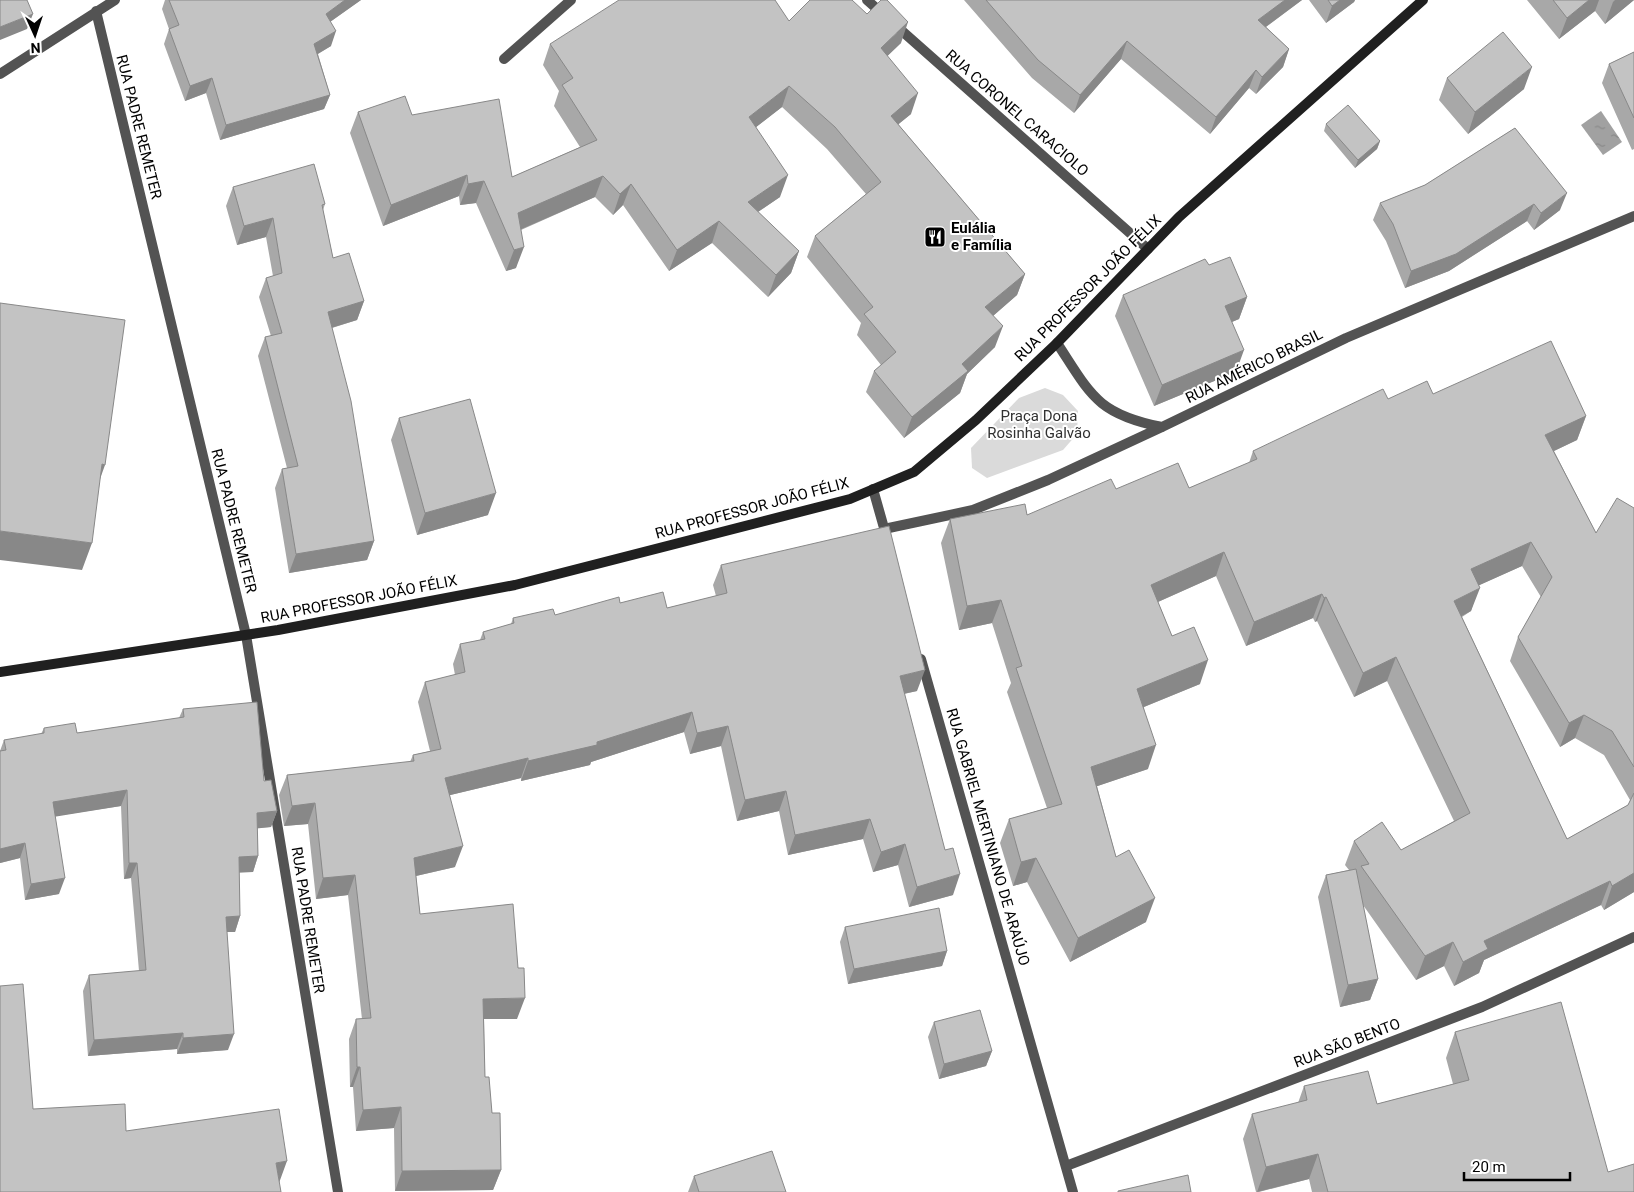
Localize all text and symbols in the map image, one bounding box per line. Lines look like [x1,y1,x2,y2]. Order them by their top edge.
north arrow [10,10,60,60]
text: N [30,40,41,56]
street label: RUA CORONEL CARACIOLO [942,46,1092,180]
street label: RUA PADRE REMETER [112,53,166,201]
street label: RUA PROFESSOR JOÃO FÉLIX [1011,211,1165,365]
place label: Eulália e Família [951,219,1012,254]
restaurant icon: Eulália e Família [923,225,947,249]
street label: RUA AMÉRICO BRASIL [1183,325,1325,407]
park label: Praça Dona Rosinha Galvão [987,407,1091,442]
street label: RUA PADRE REMETER [207,447,261,595]
street label: RUA PROFESSOR JOÃO FÉLIX [653,473,851,543]
street label: RUA PROFESSOR JOÃO FÉLIX [259,571,459,627]
street label: RUA GABRIEL MERTINIANO DE ARAÚJO [943,706,1033,968]
street label: RUA PADRE REMETER [288,845,328,995]
street label: RUA SÃO BENTO [1291,1014,1403,1072]
scale bar [1464,1150,1570,1182]
text: 20 m [1472,1158,1506,1176]

